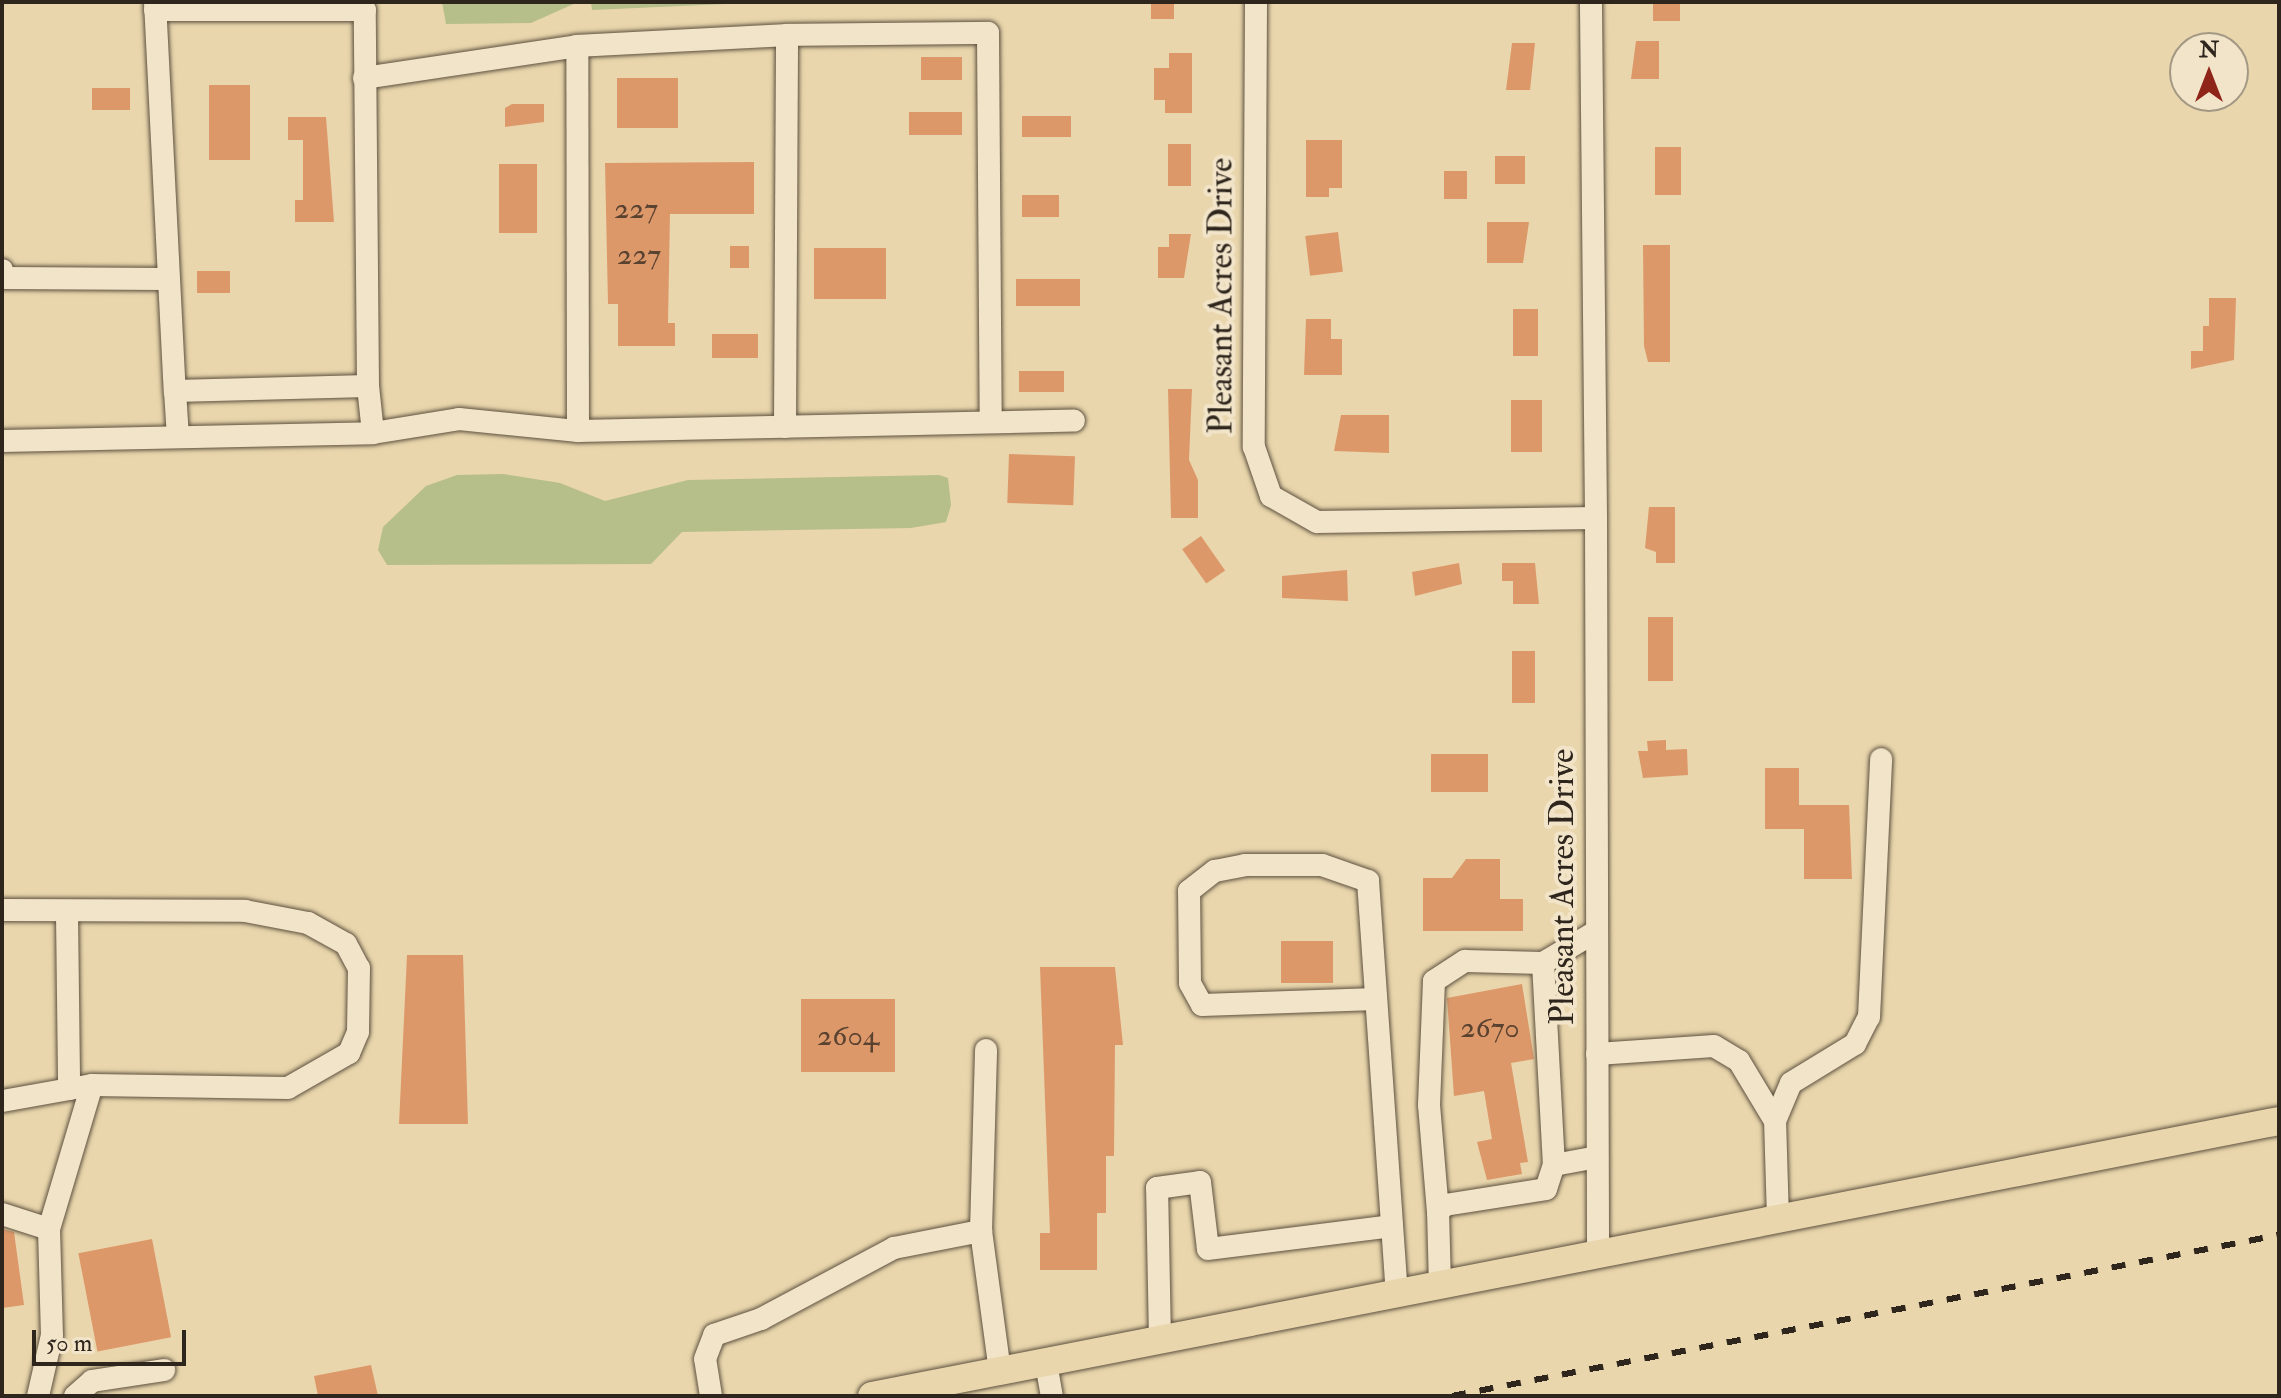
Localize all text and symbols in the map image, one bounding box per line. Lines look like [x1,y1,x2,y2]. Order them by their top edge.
north arrow [2169,32,2249,112]
text: N [2199,36,2219,64]
street label: Pleasant Acres Drive [1201,158,1241,434]
house number: 227 [614,191,658,227]
house number: 227 [617,237,661,273]
street label: Pleasant Acres Drive [1543,749,1583,1025]
house number: 2670 [1460,1010,1520,1046]
house number: 2604 [817,1018,879,1054]
scale bar [36,1314,190,1364]
text: 50 m [46,1328,92,1359]

